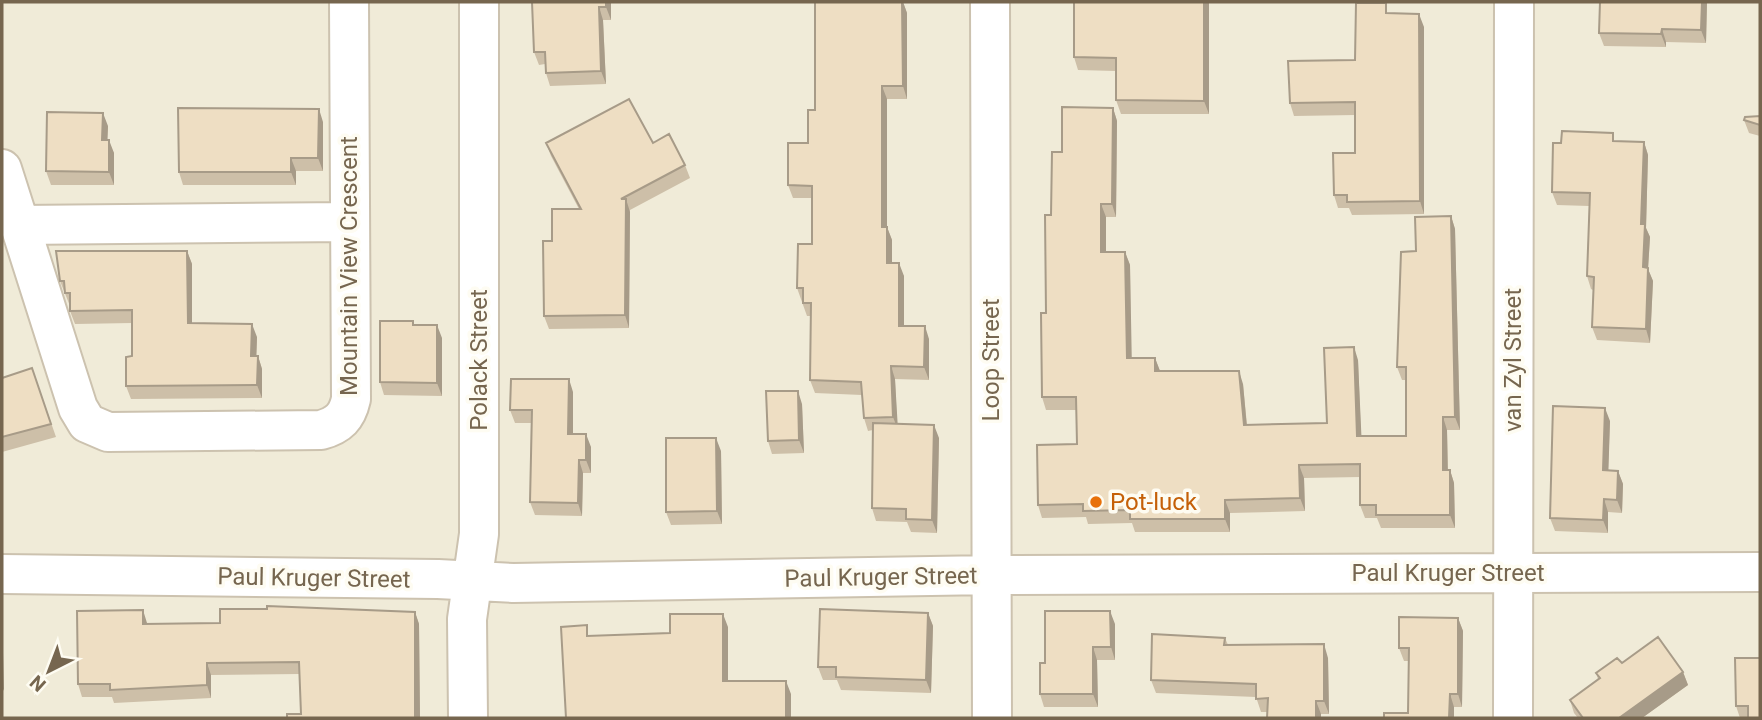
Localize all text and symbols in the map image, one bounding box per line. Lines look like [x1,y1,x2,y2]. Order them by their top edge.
street label: Mountain View Crescent [335,136,363,396]
street label: van Zyl Street [1499,288,1527,432]
street label: Polack Street [465,289,493,431]
street label: Loop Street [977,298,1005,422]
place label: Pot-luck [1110,488,1198,516]
marker: Pot-luck [1088,494,1104,510]
street label: Paul Kruger Street [1351,559,1545,587]
street label: Paul Kruger Street [784,561,978,593]
street label: Paul Kruger Street [217,562,411,594]
north arrow [14,636,84,706]
text: N [25,670,51,696]

